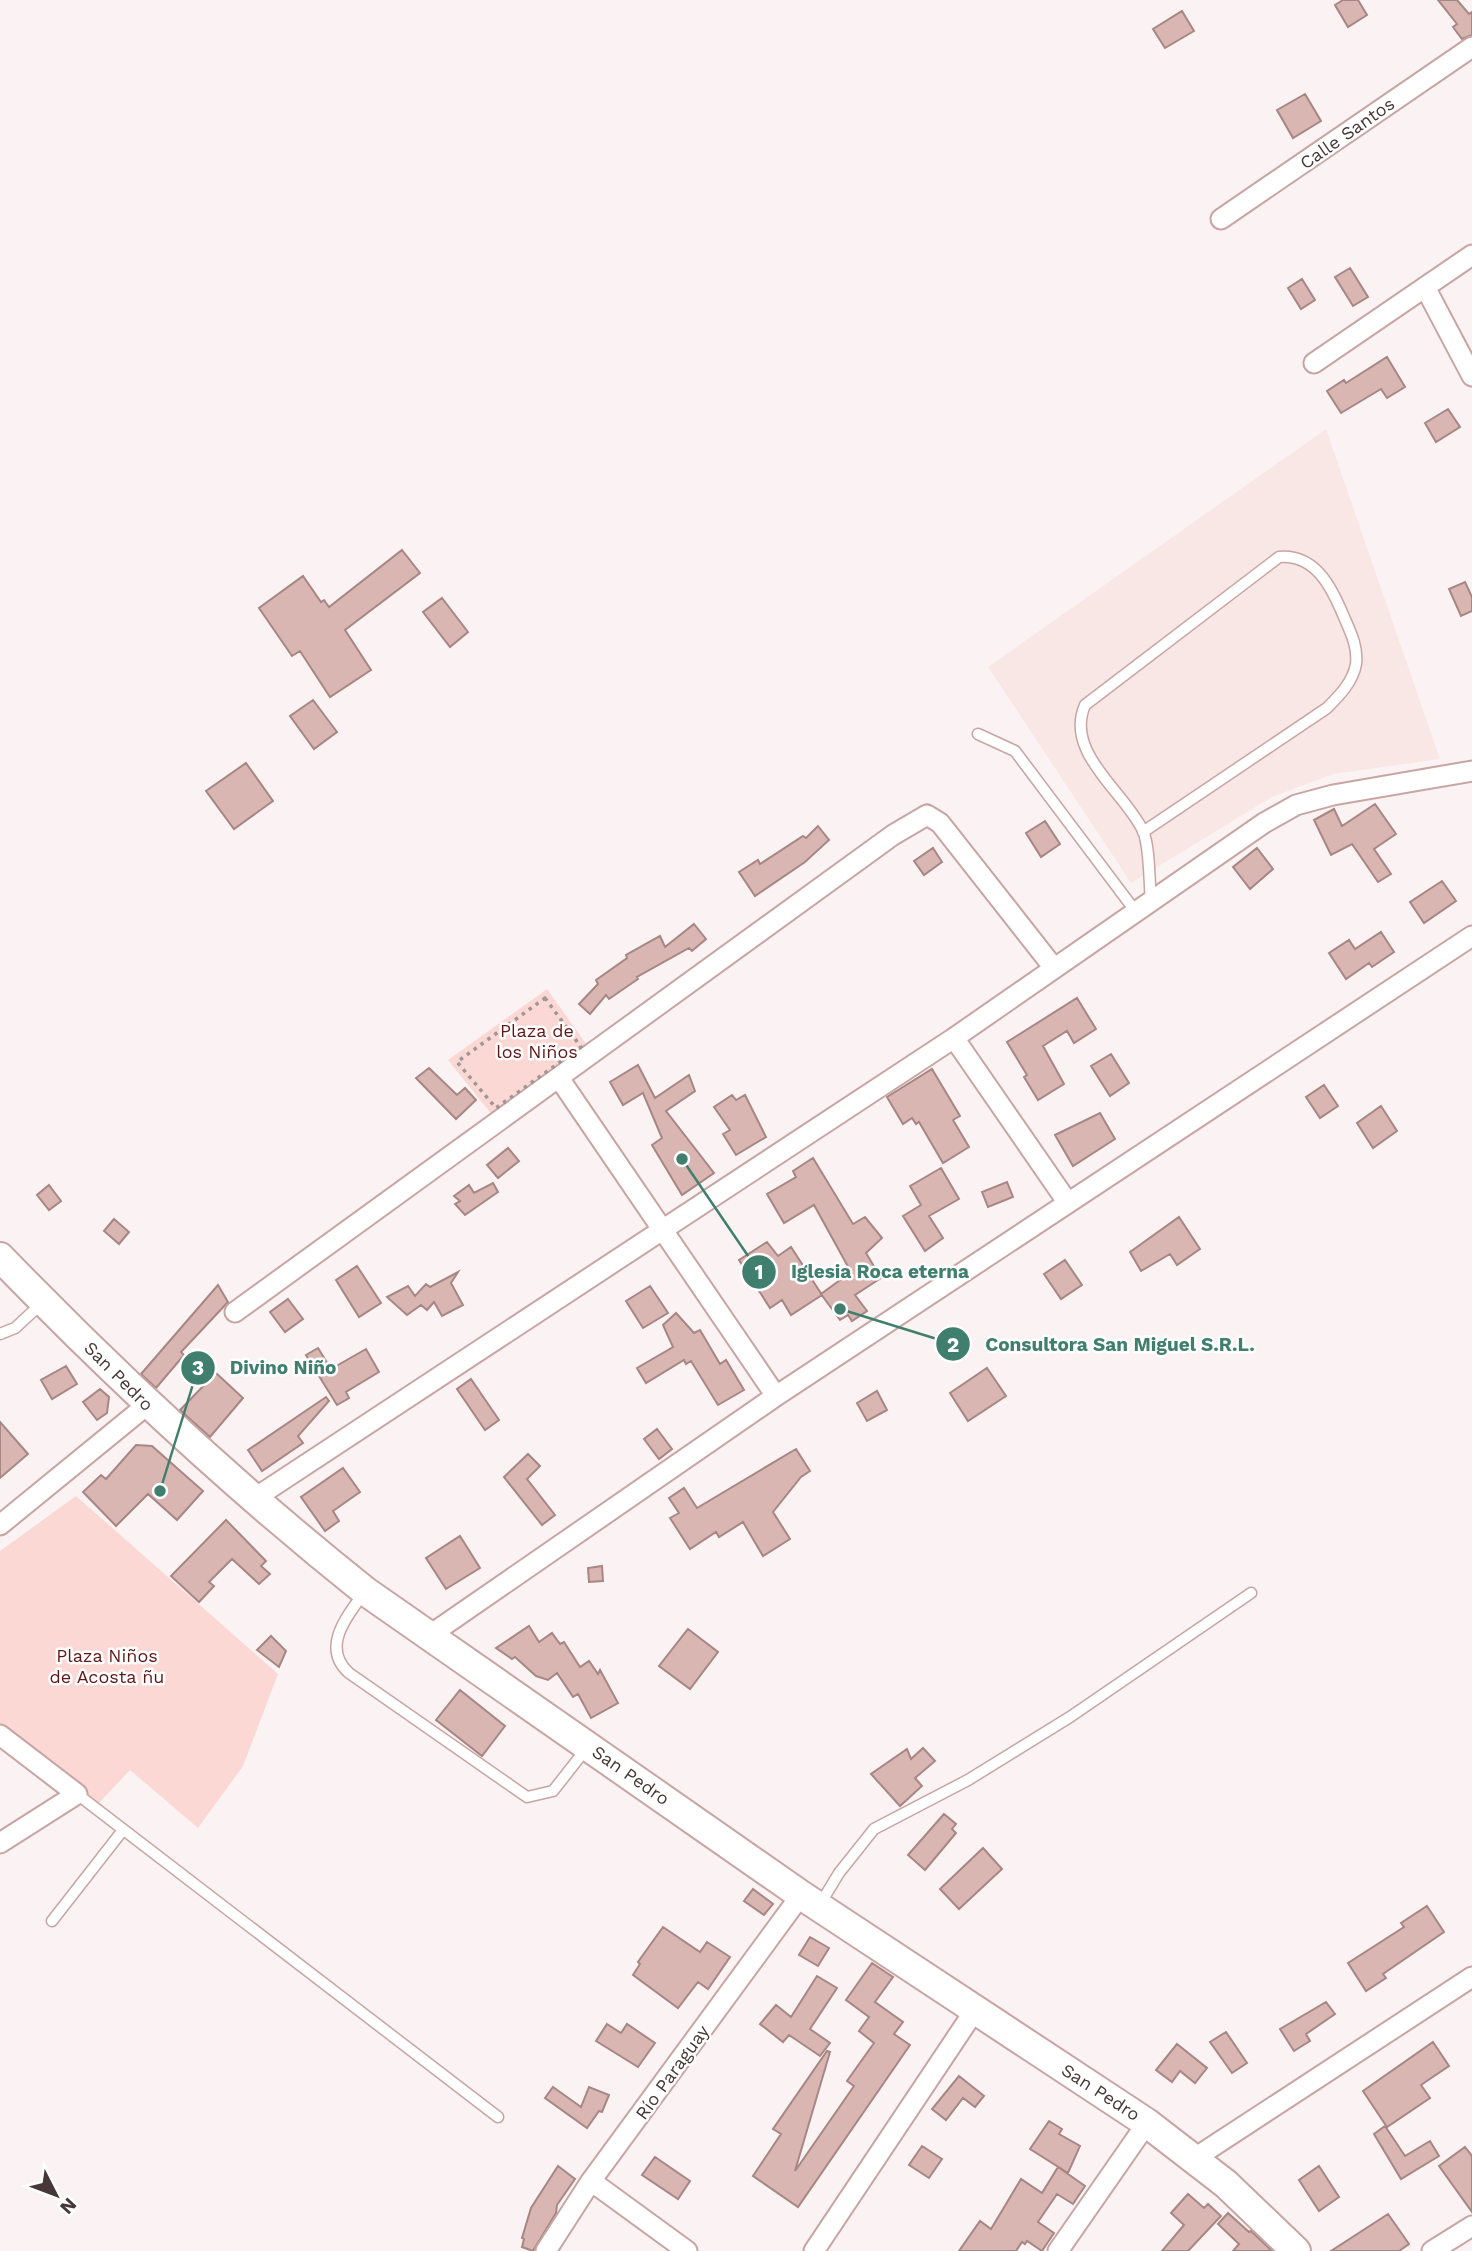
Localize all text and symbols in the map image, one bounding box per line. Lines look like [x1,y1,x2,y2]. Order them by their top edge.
street label: Calle Santos [1296,93,1398,173]
park label: Plaza de los Niños [496,1020,578,1062]
callout: Iglesia Roca eterna [741,1252,983,1292]
text: 1 [754,1259,764,1284]
text: Iglesia Roca eterna [791,1260,969,1283]
callout: Consultora San Miguel S.R.L. [936,1324,1269,1364]
text: 2 [947,1332,959,1357]
text: Consultora San Miguel S.R.L. [985,1333,1255,1356]
street label: San Pedro [80,1337,158,1415]
callout: Divino Niño [180,1348,350,1388]
text: 3 [192,1355,204,1380]
text: Divino Niño [230,1356,336,1379]
park label: Plaza Niños de Acosta ñu [50,1645,164,1687]
street label: San Pedro [588,1741,674,1809]
street label: Río Paraguay [631,2020,714,2123]
street label: San Pedro [1058,2059,1144,2125]
north arrow [21,2160,91,2230]
text: N [55,2193,82,2219]

